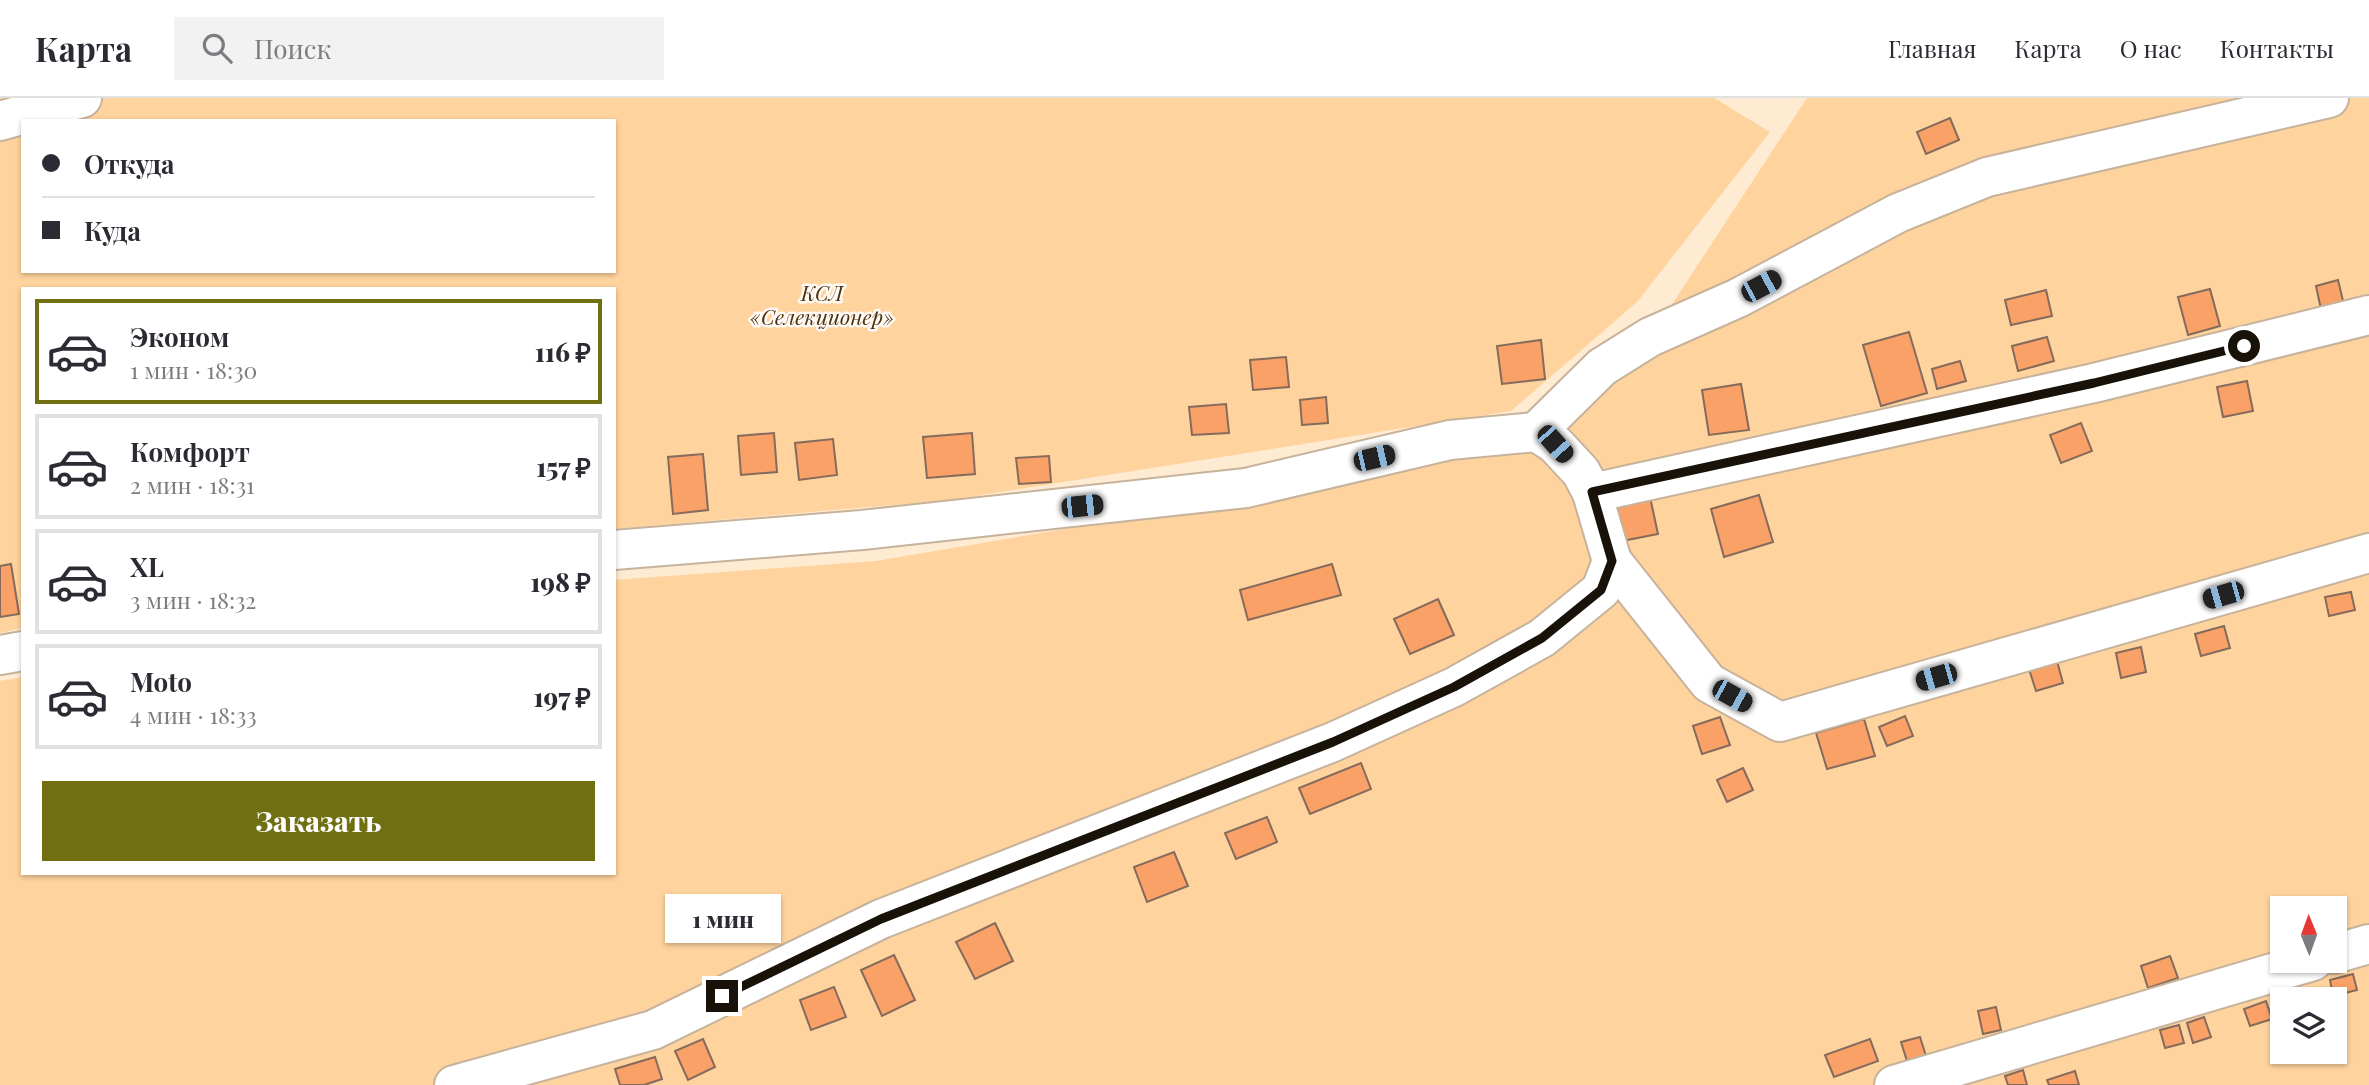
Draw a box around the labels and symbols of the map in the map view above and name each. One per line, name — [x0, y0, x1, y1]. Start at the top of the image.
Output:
car — [1738, 267, 1785, 305]
park label: КСЛ «Селекционер» — [750, 278, 894, 330]
route start — [2228, 330, 2260, 362]
car — [1534, 421, 1577, 467]
car — [1352, 443, 1397, 473]
car — [1061, 493, 1104, 519]
car — [2200, 579, 2247, 611]
car — [1913, 661, 1960, 693]
car — [1709, 677, 1756, 715]
callout: 1 мин — [664, 894, 780, 944]
north arrow — [2270, 896, 2347, 973]
route end — [706, 980, 738, 1012]

